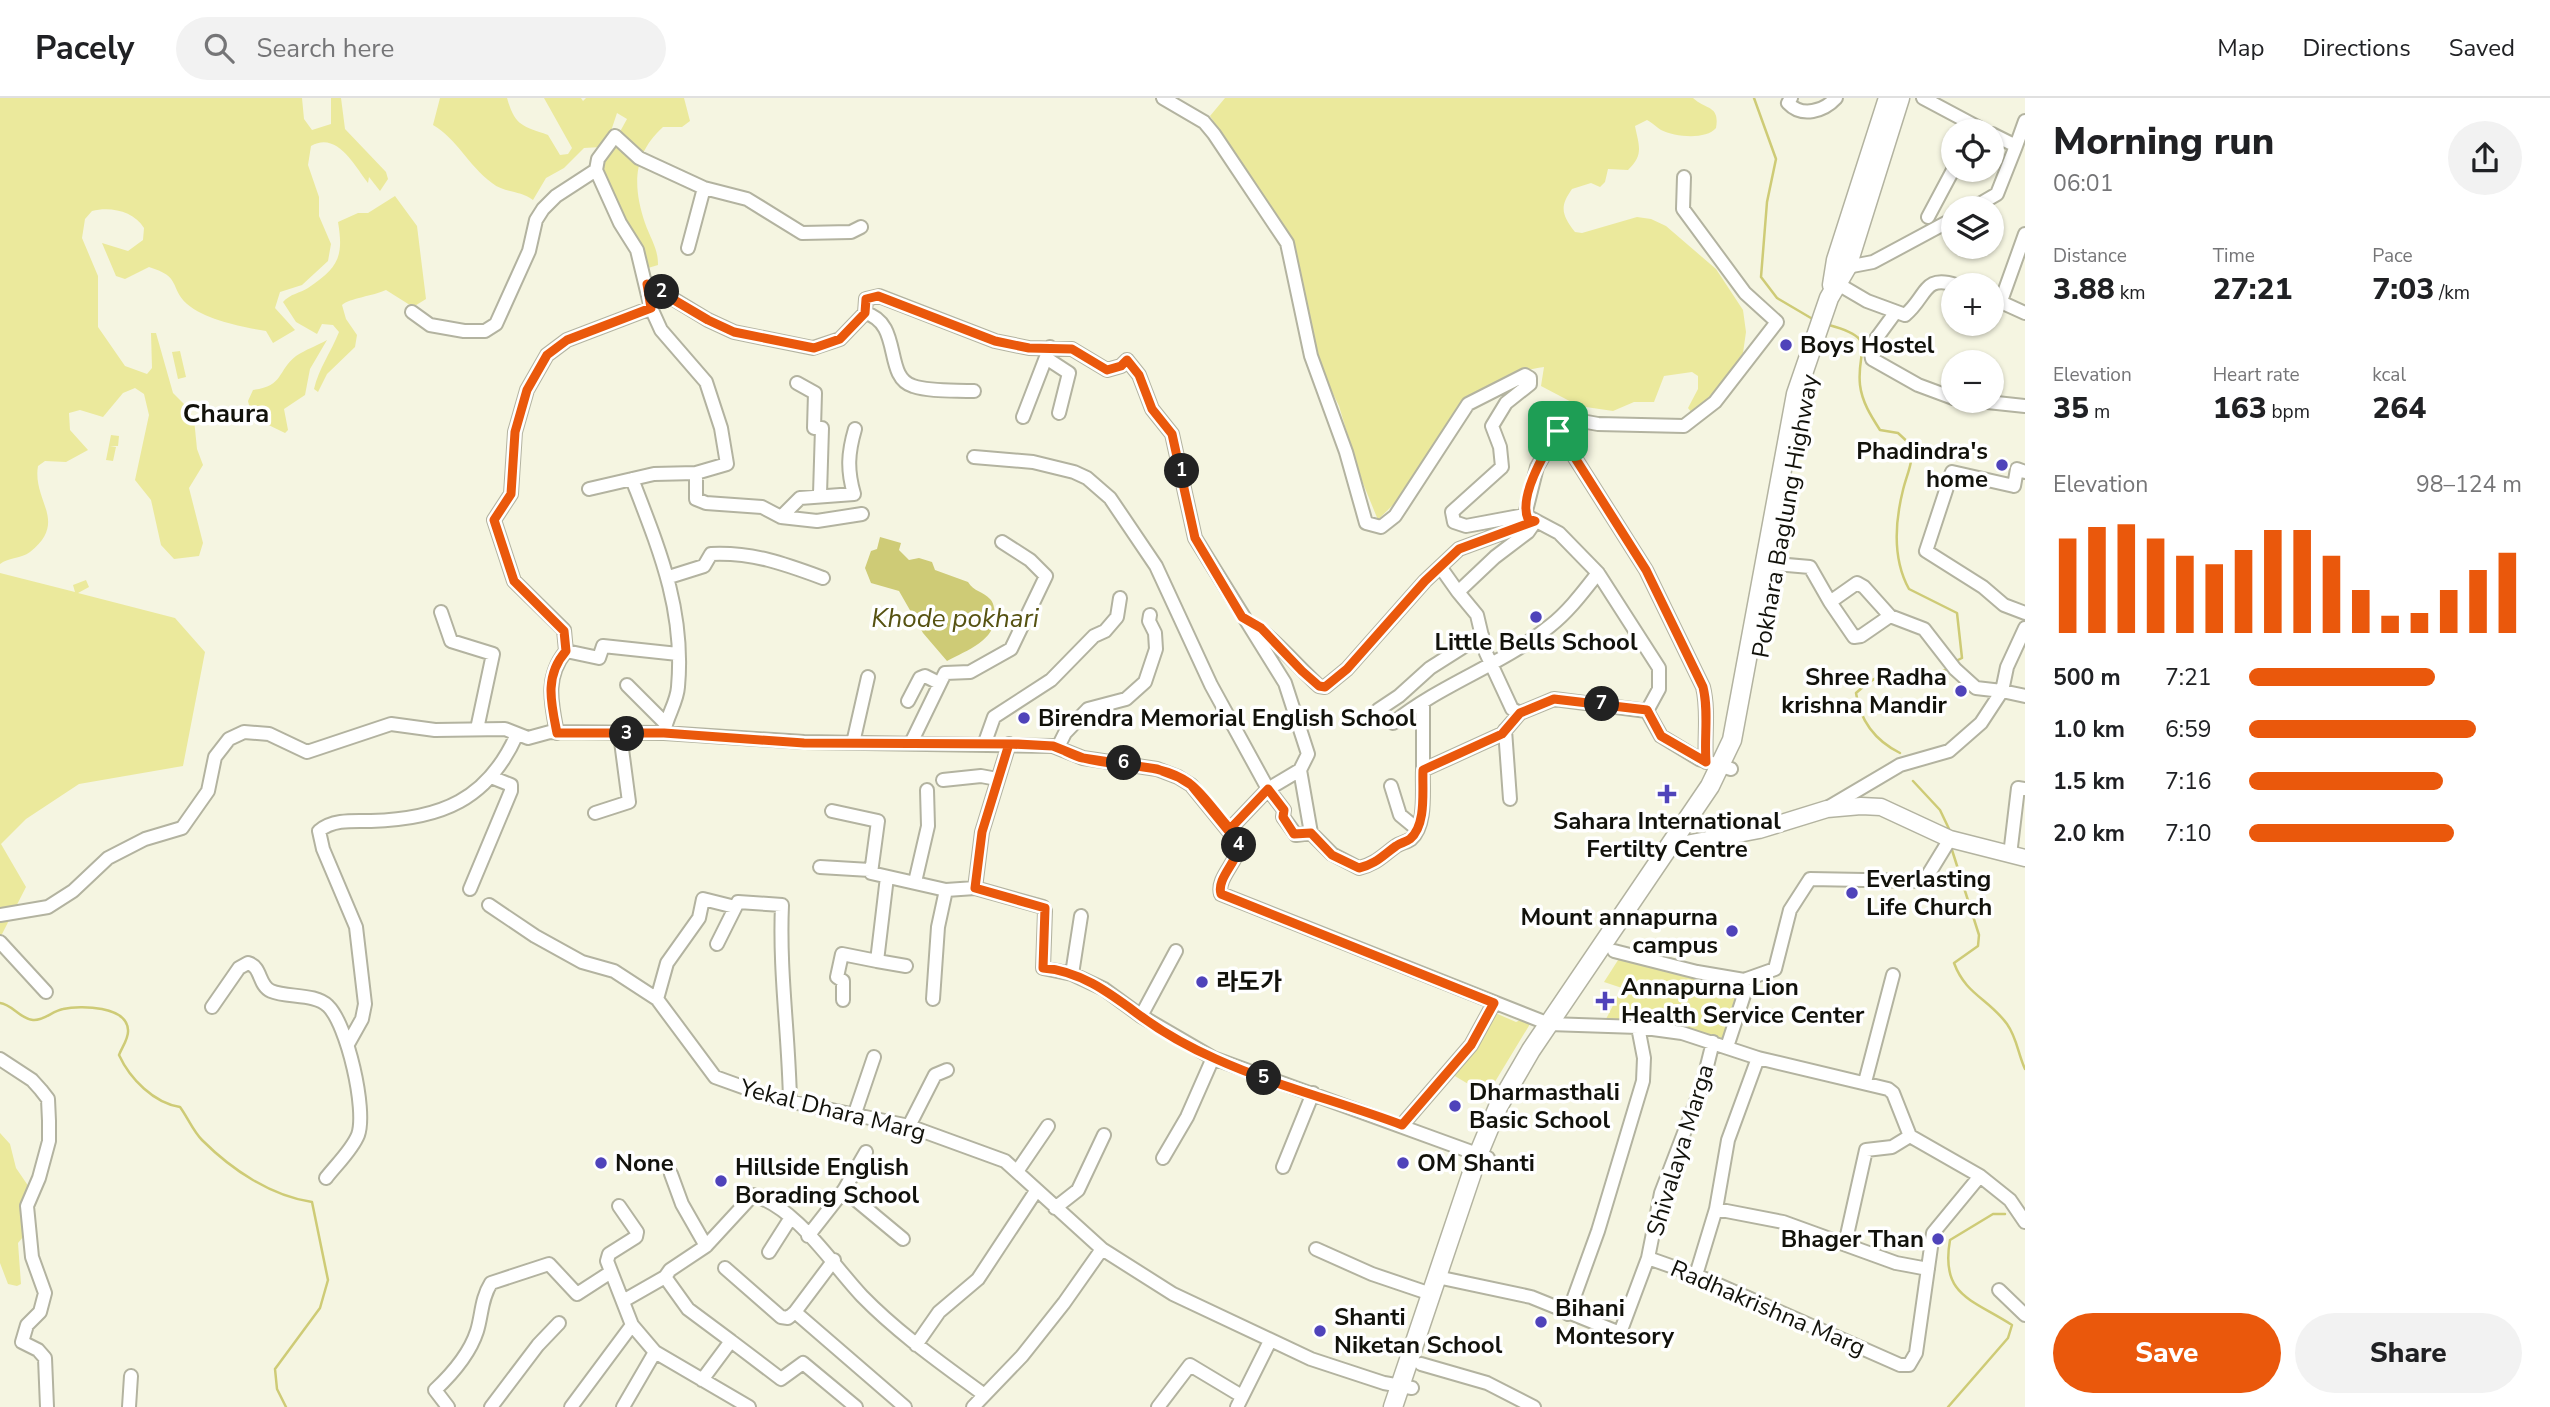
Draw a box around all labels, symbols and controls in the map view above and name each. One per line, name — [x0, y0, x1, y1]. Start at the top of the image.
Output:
search box — [176, 17, 666, 80]
text: Pacely — [35, 26, 134, 71]
icon: search — [200, 29, 238, 67]
text: Search here — [256, 31, 394, 66]
text: Map — [2217, 32, 2264, 64]
text: Directions — [2302, 32, 2411, 64]
text: Saved — [2449, 32, 2515, 64]
text: Morning run — [2053, 116, 2274, 167]
map controls — [1941, 119, 2004, 413]
button: locate — [1941, 119, 2004, 182]
button: share — [2448, 121, 2522, 195]
text: 06:01 — [2053, 168, 2113, 199]
button: layers — [1941, 196, 2004, 259]
text: Distance — [2053, 243, 2127, 269]
text: Time — [2213, 243, 2255, 269]
text: Pace — [2372, 243, 2413, 269]
text: 3.88 — [2053, 269, 2115, 310]
text: 27:21 — [2213, 269, 2292, 310]
text: 7:03 — [2372, 269, 2434, 310]
button: + — [1941, 273, 2004, 336]
pin: 2 — [644, 274, 680, 310]
text: 2 — [656, 278, 667, 304]
text: km — [2115, 280, 2145, 306]
text: /km — [2434, 280, 2470, 306]
place label: Boys Hostel — [1800, 329, 1935, 361]
marker: Boys Hostel — [1778, 337, 1794, 353]
button: − — [1941, 350, 2004, 413]
text: Elevation — [2053, 362, 2132, 388]
text: Heart rate — [2213, 362, 2300, 388]
text: kcal — [2372, 362, 2406, 388]
street label: Pokhara Baglung Highway — [1744, 371, 1826, 660]
text: 35 — [2053, 388, 2089, 429]
text: 163 — [2213, 388, 2267, 429]
text: 264 — [2372, 388, 2426, 429]
district label: Chaura — [183, 396, 269, 431]
text: m — [2089, 399, 2110, 425]
text: bpm — [2267, 399, 2310, 425]
pin — [1528, 401, 1588, 461]
icon: arrive — [1539, 412, 1577, 450]
place label: Phadindra's home — [1856, 435, 1988, 495]
pin: 1 — [1164, 454, 1200, 488]
text: 1 — [1176, 457, 1187, 483]
marker: Phadindra's home — [1994, 457, 2010, 473]
text: Elevation — [2053, 469, 2148, 500]
text: 98–124 m — [2416, 469, 2522, 500]
water label: Khode pokhari — [871, 601, 1040, 636]
marker: Little Bells School — [1528, 609, 1544, 625]
place label: Little Bells School — [1434, 626, 1638, 658]
place label: Shree Radha krishna Mandir — [1781, 661, 1948, 721]
text: 500 m — [2053, 662, 2121, 693]
text: 7:21 — [2165, 662, 2212, 693]
marker: Shree Radha krishna Mandir — [1953, 683, 1969, 699]
pin: 7 — [1584, 686, 1620, 722]
text: 7 — [1596, 690, 1607, 716]
place label: Birendra Memorial English School — [1038, 702, 1417, 734]
marker: Birendra Memorial English School — [1016, 710, 1032, 726]
text: 1.0 km — [2053, 714, 2125, 745]
text: 6:59 — [2165, 714, 2212, 745]
pin: 3 — [610, 716, 644, 752]
text: 3 — [621, 720, 632, 746]
pin: 6 — [1106, 746, 1142, 780]
text: 6 — [1118, 749, 1129, 775]
text: 1.5 km — [2053, 766, 2125, 797]
text: 7:16 — [2165, 766, 2212, 797]
marker: Sahara International Fertilty Centre — [1657, 784, 1677, 804]
place label: Sahara International Fertilty Centre — [1553, 805, 1781, 865]
text: 2.0 km — [2053, 818, 2125, 849]
text: 7:10 — [2165, 818, 2212, 849]
pin: 4 — [1222, 828, 1256, 862]
text: 4 — [1233, 831, 1244, 857]
place label: Everlasting Life Church — [1866, 863, 1992, 923]
marker: Everlasting Life Church — [1844, 885, 1860, 901]
place label: Mount annapurna campus — [1521, 901, 1718, 961]
marker: Mount annapurna campus — [1724, 923, 1740, 939]
place label: 라도가 — [1216, 966, 1282, 998]
place label: Annapurna Lion Health Service Center — [1621, 971, 1865, 1031]
marker: 라도가 — [1194, 974, 1210, 990]
marker: Annapurna Lion Health Service Center — [1595, 991, 1615, 1011]
pin: 5 — [1246, 1060, 1282, 1096]
street label: Shivalaya Marga — [1639, 1060, 1721, 1240]
text: 5 — [1258, 1064, 1269, 1090]
street label: Yekal Dhara Marg — [736, 1071, 929, 1149]
place label: Dharmasthali Basic School — [1469, 1076, 1620, 1136]
marker: Dharmasthali Basic School — [1447, 1098, 1463, 1114]
place label: None — [615, 1147, 674, 1179]
place label: OM Shanti — [1417, 1147, 1535, 1179]
place label: Hillside English Borading School — [735, 1151, 919, 1211]
marker: None — [593, 1155, 609, 1171]
marker: OM Shanti — [1395, 1155, 1411, 1171]
marker: Hillside English Borading School — [713, 1173, 729, 1189]
place label: Bhager Than — [1781, 1223, 1924, 1255]
marker: Bhager Than — [1930, 1231, 1946, 1247]
street label: Radhakrishna Marg — [1666, 1253, 1870, 1363]
place label: Bihani Montesory — [1555, 1292, 1674, 1352]
place label: Shanti Niketan School — [1334, 1301, 1503, 1361]
button: Save — [2053, 1313, 2281, 1393]
button: Share — [2295, 1313, 2522, 1393]
marker: Bihani Montesory — [1533, 1314, 1549, 1330]
marker: Shanti Niketan School — [1312, 1323, 1328, 1339]

